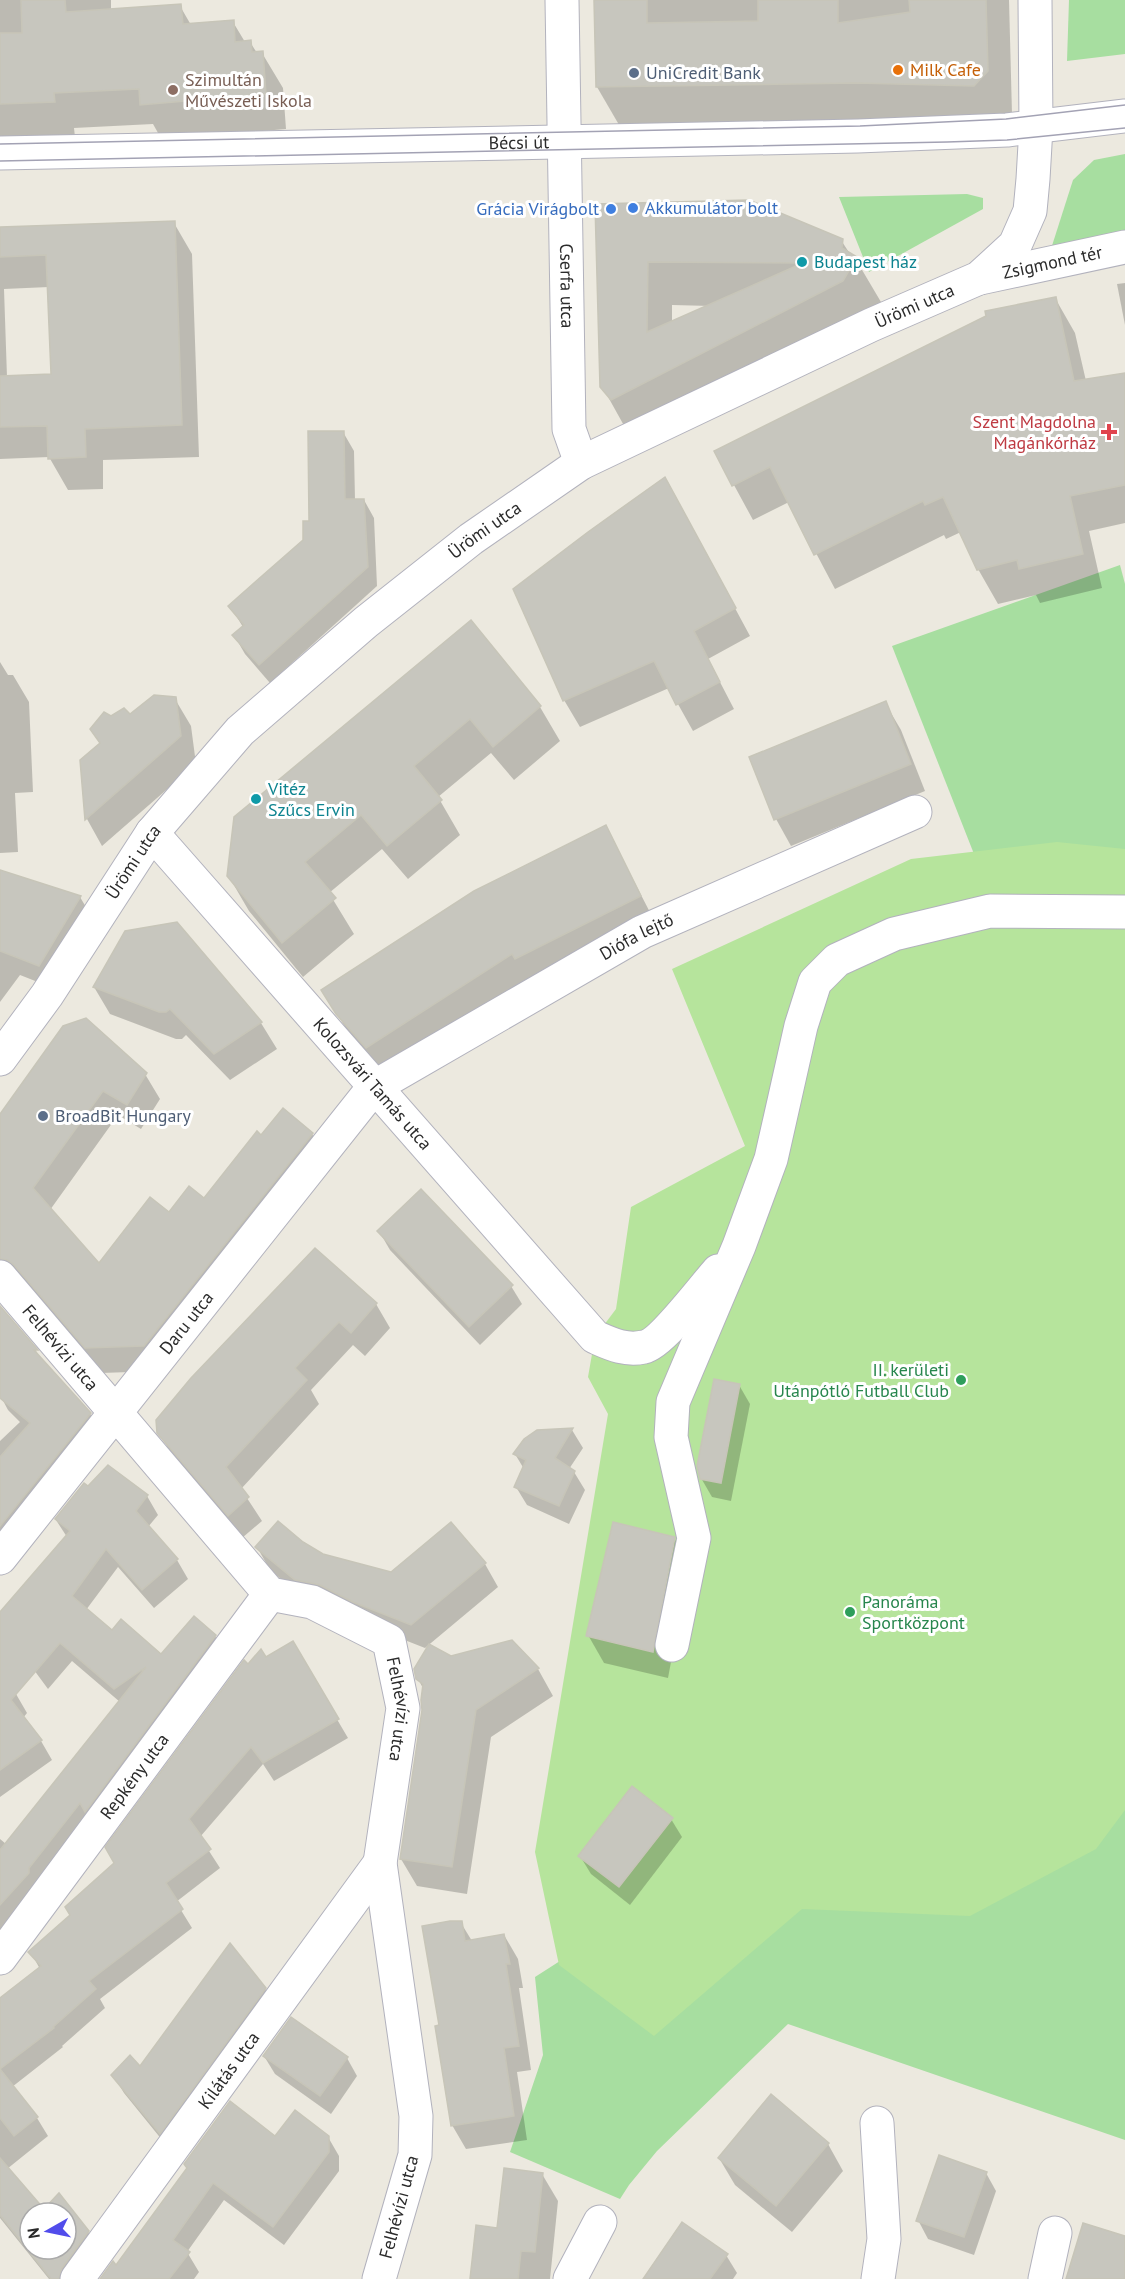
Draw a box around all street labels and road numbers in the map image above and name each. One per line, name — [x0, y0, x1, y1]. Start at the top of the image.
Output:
street label: Bécsi út — [488, 130, 549, 154]
street label: Zsigmond tér — [1000, 240, 1104, 284]
street label: Cserfa utca — [555, 243, 579, 329]
street label: Ürömi utca — [871, 278, 958, 333]
street label: Ürömi utca — [443, 496, 525, 564]
street label: Ürömi utca — [100, 819, 165, 903]
street label: Diófa lejtő — [595, 908, 677, 965]
street label: Kolozsvári Tamás utca — [309, 1013, 437, 1154]
street label: Daru utca — [154, 1287, 218, 1359]
street label: Felhévízi utca — [17, 1300, 104, 1395]
street label: Felhévízi utca — [382, 1655, 415, 1763]
street label: Repkény utca — [95, 1729, 174, 1824]
street label: Kilátás utca — [193, 2027, 264, 2113]
street label: Felhévízi utca — [374, 2153, 423, 2261]

